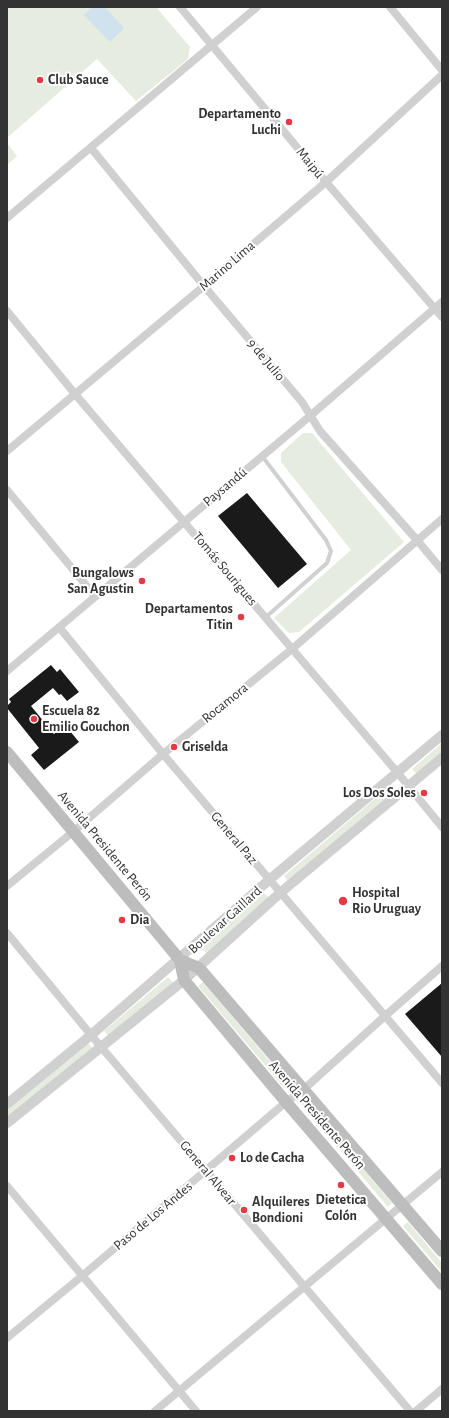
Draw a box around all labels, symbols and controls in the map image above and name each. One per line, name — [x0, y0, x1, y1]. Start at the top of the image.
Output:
place label: Club Sauce — [48, 72, 109, 88]
marker: Club Sauce — [35, 75, 45, 85]
place label: Departamento Luchi — [198, 106, 281, 138]
marker: Departamento Luchi — [284, 117, 294, 127]
street label: Maipú — [292, 144, 328, 182]
street label: Marino Lima — [196, 237, 258, 295]
street label: 9 de Julio — [244, 335, 288, 385]
street label: Paysandú — [200, 464, 250, 510]
street label: Tomás Sourigues — [189, 529, 261, 609]
place label: Bungalows San Agustin — [67, 565, 134, 598]
marker: Bungalows San Agustin — [137, 576, 147, 586]
place label: Departamentos Titin — [145, 601, 233, 634]
marker: Departamentos Titin — [236, 612, 246, 622]
street label: Rocamora — [199, 679, 251, 727]
place label: Escuela 82 Emilio Gouchon — [42, 703, 130, 736]
marker: Escuela 82 Emilio Gouchon — [29, 714, 39, 724]
place label: Griselda — [182, 739, 228, 755]
marker: Griselda — [169, 742, 179, 752]
place label: Los Dos Soles — [343, 785, 416, 801]
street label: Avenida Presidente Perón — [54, 787, 156, 905]
marker: Los Dos Soles — [419, 788, 429, 798]
street label: General Paz — [207, 808, 261, 868]
street label: Boulevar Gaillard — [185, 883, 265, 957]
place label: Hospital Rio Uruguay — [352, 885, 421, 918]
marker: Hospital Rio Uruguay — [337, 895, 349, 907]
place label: Dia — [130, 912, 150, 928]
marker: Dia — [117, 915, 127, 925]
street label: Avenida Presidente Perón — [265, 1057, 369, 1173]
street label: General Alvear — [176, 1137, 240, 1209]
place label: Lo de Cacha — [240, 1150, 305, 1166]
marker: Lo de Cacha — [227, 1153, 237, 1163]
street label: Paso de Los Andes — [110, 1178, 196, 1254]
marker: Dietetica Colón — [336, 1180, 346, 1190]
place label: Dietetica Colón — [315, 1192, 367, 1224]
place label: Alquileres Bondioni — [252, 1194, 310, 1226]
marker: Alquileres Bondioni — [239, 1205, 249, 1215]

